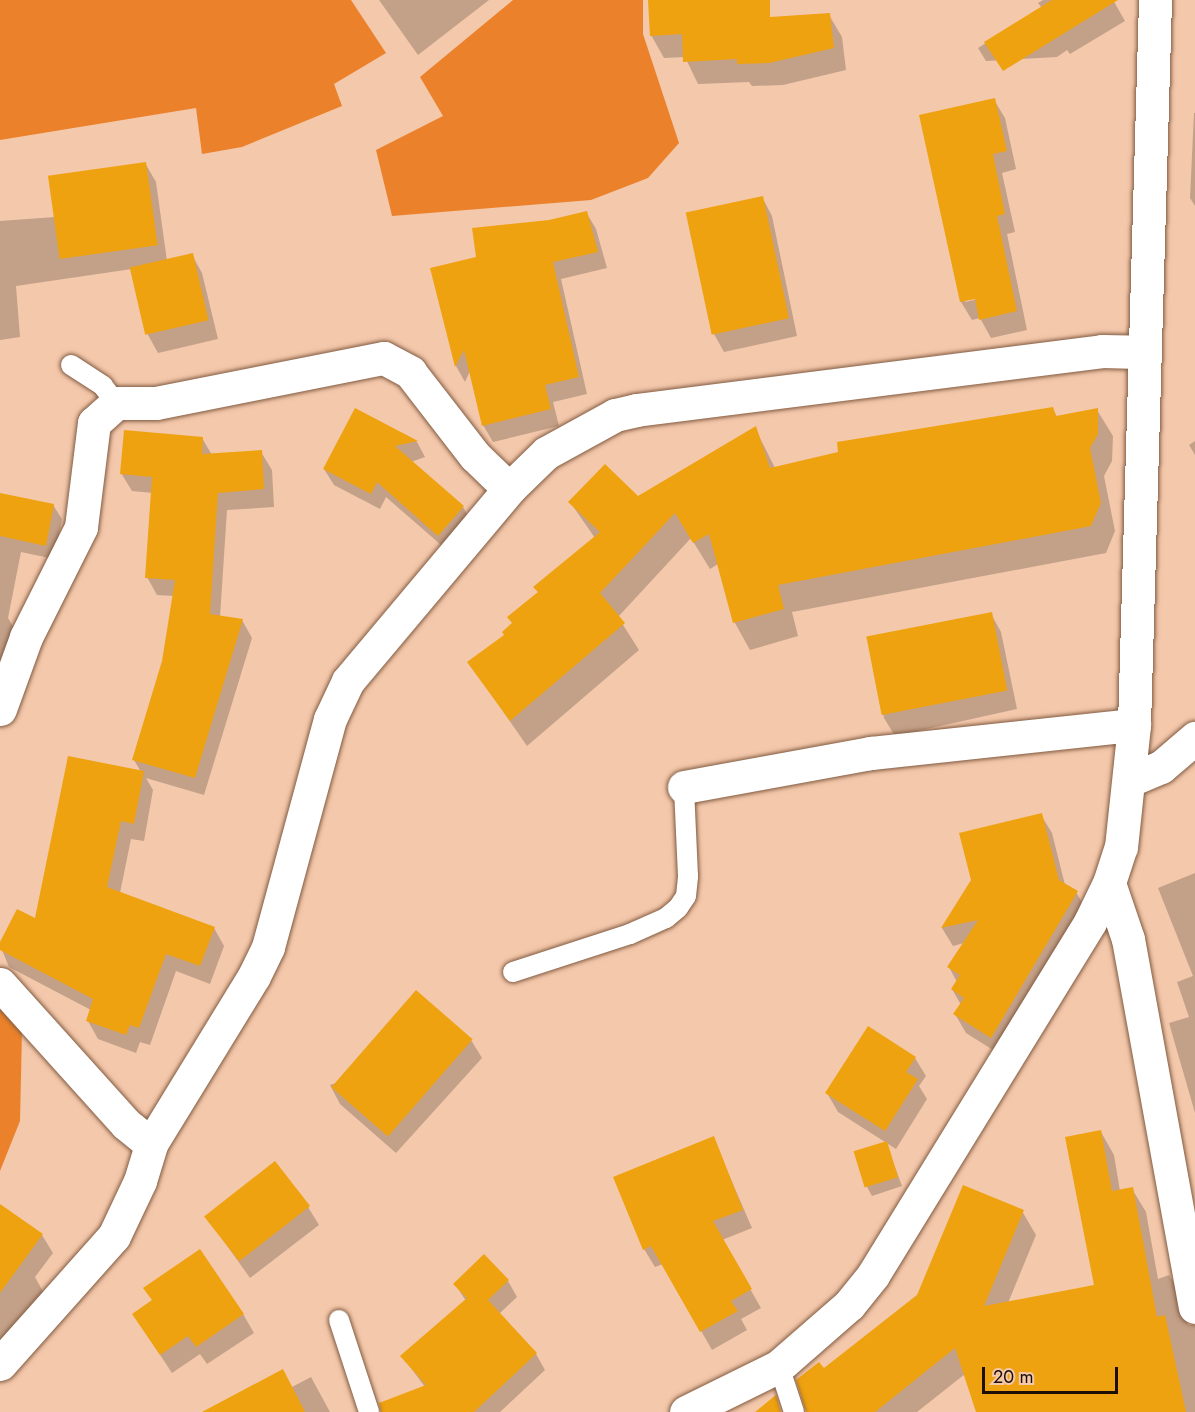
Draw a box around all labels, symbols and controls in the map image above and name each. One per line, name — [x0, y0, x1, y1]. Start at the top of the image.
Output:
scale bar — [985, 1355, 1122, 1393]
text: 20 m — [993, 1364, 1033, 1390]

